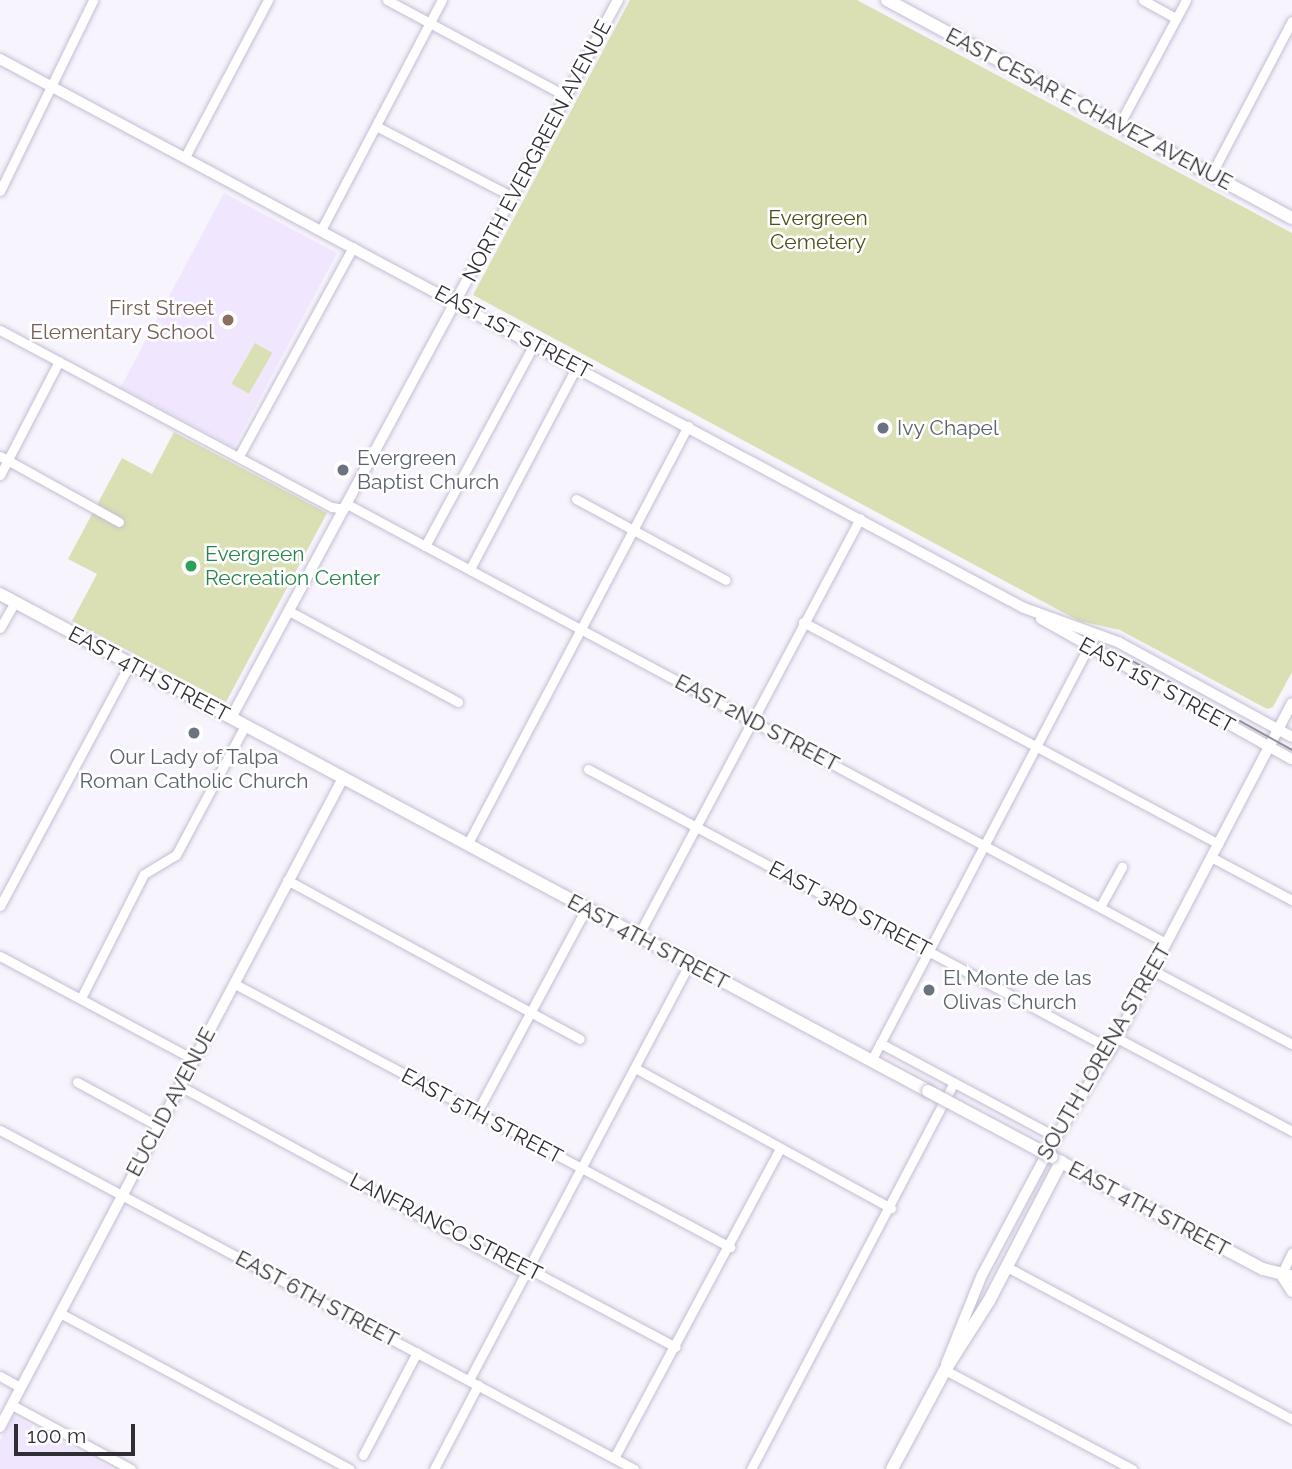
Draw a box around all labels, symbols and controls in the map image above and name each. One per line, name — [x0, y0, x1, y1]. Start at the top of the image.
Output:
street label: NORTH EVERGREEN AVENUE — [457, 16, 617, 286]
street label: EAST CESAR E CHAVEZ AVENUE — [941, 22, 1237, 196]
park label: Evergreen Cemetery — [768, 205, 868, 255]
street label: EAST 1ST STREET — [430, 280, 596, 384]
place label: First Street Elementary School — [30, 295, 214, 345]
marker: First Street Elementary School — [220, 312, 236, 328]
place label: Ivy Chapel — [897, 415, 999, 441]
marker: Ivy Chapel — [875, 420, 891, 436]
place label: Evergreen Baptist Church — [357, 445, 499, 495]
marker: Evergreen Baptist Church — [335, 462, 351, 478]
place label: Evergreen Recreation Center — [205, 541, 380, 591]
marker: Evergreen Recreation Center — [183, 558, 199, 574]
street label: EAST 4TH STREET — [64, 621, 234, 727]
street label: EAST 1ST STREET — [1074, 632, 1240, 738]
street label: EAST 2ND STREET — [670, 669, 844, 777]
marker: Our Lady of Talpa Roman Catholic Church — [186, 725, 202, 741]
place label: Our Lady of Talpa Roman Catholic Church — [80, 744, 308, 794]
street label: EAST 3RD STREET — [764, 855, 936, 963]
street label: EAST 4TH STREET — [563, 889, 733, 995]
street label: SOUTH LORENA STREET — [1032, 939, 1176, 1165]
place label: El Monte de las Olivas Church — [943, 965, 1092, 1015]
marker: El Monte de las Olivas Church — [921, 982, 937, 998]
street label: EUCLID AVENUE — [121, 1023, 221, 1181]
street label: EAST 5TH STREET — [397, 1063, 567, 1169]
street label: EAST 4TH STREET — [1064, 1156, 1234, 1262]
street label: LANFRANCO STREET — [346, 1168, 546, 1286]
street label: EAST 6TH STREET — [231, 1245, 403, 1353]
scale bar — [18, 1410, 138, 1454]
text: 100 m — [27, 1423, 86, 1448]

